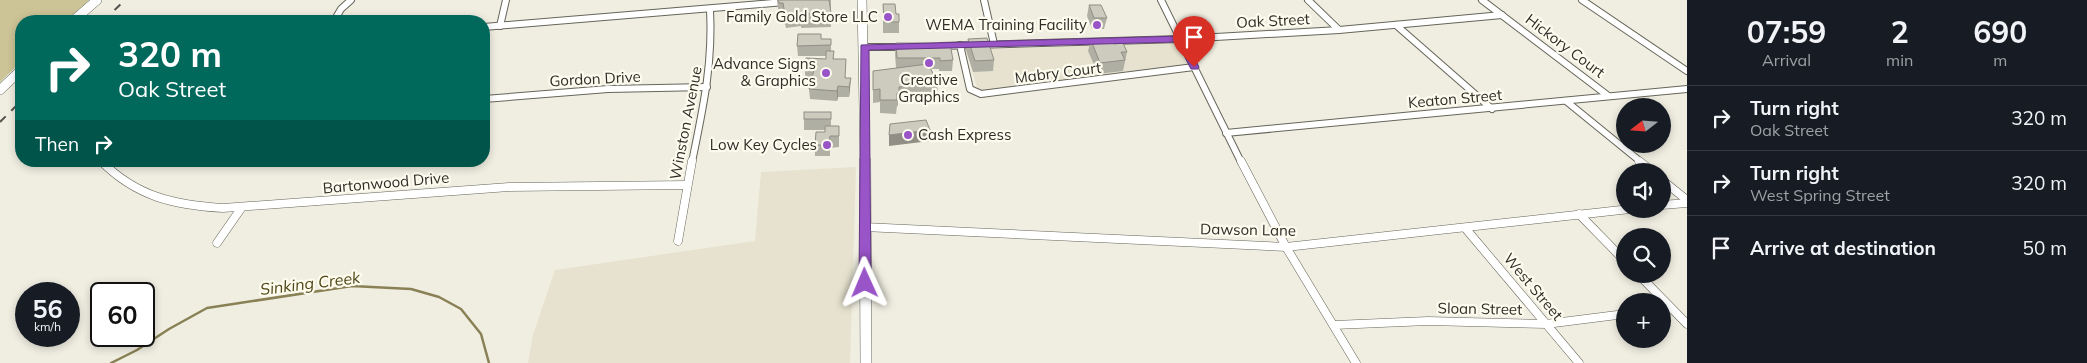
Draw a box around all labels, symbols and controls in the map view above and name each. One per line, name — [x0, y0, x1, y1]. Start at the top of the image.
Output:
place label: Family Gold Store LLC — [726, 7, 878, 26]
street label: Oak Street — [1236, 9, 1310, 32]
street label: Hickory Court — [1522, 10, 1609, 82]
marker: Family Gold Store LLC — [882, 11, 894, 23]
text: 07:59 — [1747, 13, 1826, 51]
text: 2 — [1891, 13, 1909, 51]
text: 690 — [1973, 13, 2027, 51]
place label: WEMA Training Facility — [925, 15, 1087, 34]
pin — [1173, 16, 1215, 67]
marker: WEMA Training Facility — [1091, 19, 1103, 31]
icon: arrive — [1180, 23, 1208, 51]
text: 320 m — [118, 32, 222, 76]
icon: right — [35, 35, 100, 100]
text: Arrival — [1762, 50, 1811, 70]
text: min — [1886, 50, 1913, 70]
text: m — [1993, 50, 2007, 70]
place label: Advance Signs & Graphics — [713, 54, 816, 90]
marker: Creative Graphics — [923, 57, 935, 69]
street label: Mabry Court — [1014, 58, 1102, 87]
street label: Winston Avenue — [665, 65, 706, 181]
street label: Gordon Drive — [549, 67, 641, 90]
marker: Advance Signs & Graphics — [820, 67, 832, 79]
place label: Creative Graphics — [898, 70, 960, 106]
text: Oak Street — [118, 75, 226, 103]
street label: Keaton Street — [1407, 85, 1503, 112]
text: Turn right — [1750, 96, 1839, 120]
north arrow — [1616, 98, 1671, 152]
map controls — [1616, 98, 1671, 348]
icon: right — [1707, 104, 1735, 132]
text: 320 m — [2011, 106, 2067, 130]
text: Oak Street — [1750, 120, 1829, 140]
place label: Cash Express — [918, 125, 1011, 144]
marker: Cash Express — [902, 129, 914, 141]
icon: right — [89, 130, 117, 158]
text: Then — [35, 132, 79, 156]
place label: Low Key Cycles — [710, 135, 817, 154]
marker: Low Key Cycles — [821, 139, 833, 151]
text: Turn right — [1750, 161, 1839, 185]
button: sound — [1616, 163, 1671, 218]
street label: Bartonwood Drive — [322, 168, 450, 197]
icon: right — [1707, 169, 1735, 197]
text: 320 m — [2011, 171, 2067, 195]
text: West Spring Street — [1750, 185, 1890, 205]
street label: Dawson Lane — [1200, 219, 1296, 240]
button: search — [1616, 228, 1671, 283]
icon: arrive — [1707, 234, 1735, 262]
text: Arrive at destination — [1750, 236, 1936, 260]
text: 50 m — [2023, 236, 2067, 260]
street label: West Street — [1500, 249, 1567, 324]
position arrow — [838, 256, 890, 308]
water label: Sinking Creek — [259, 267, 362, 299]
speed limit sign: 60 — [90, 282, 155, 347]
text: 56 — [32, 293, 63, 324]
button: + — [1616, 293, 1671, 348]
street label: Sloan Street — [1438, 298, 1523, 319]
text: km/h — [34, 319, 61, 334]

